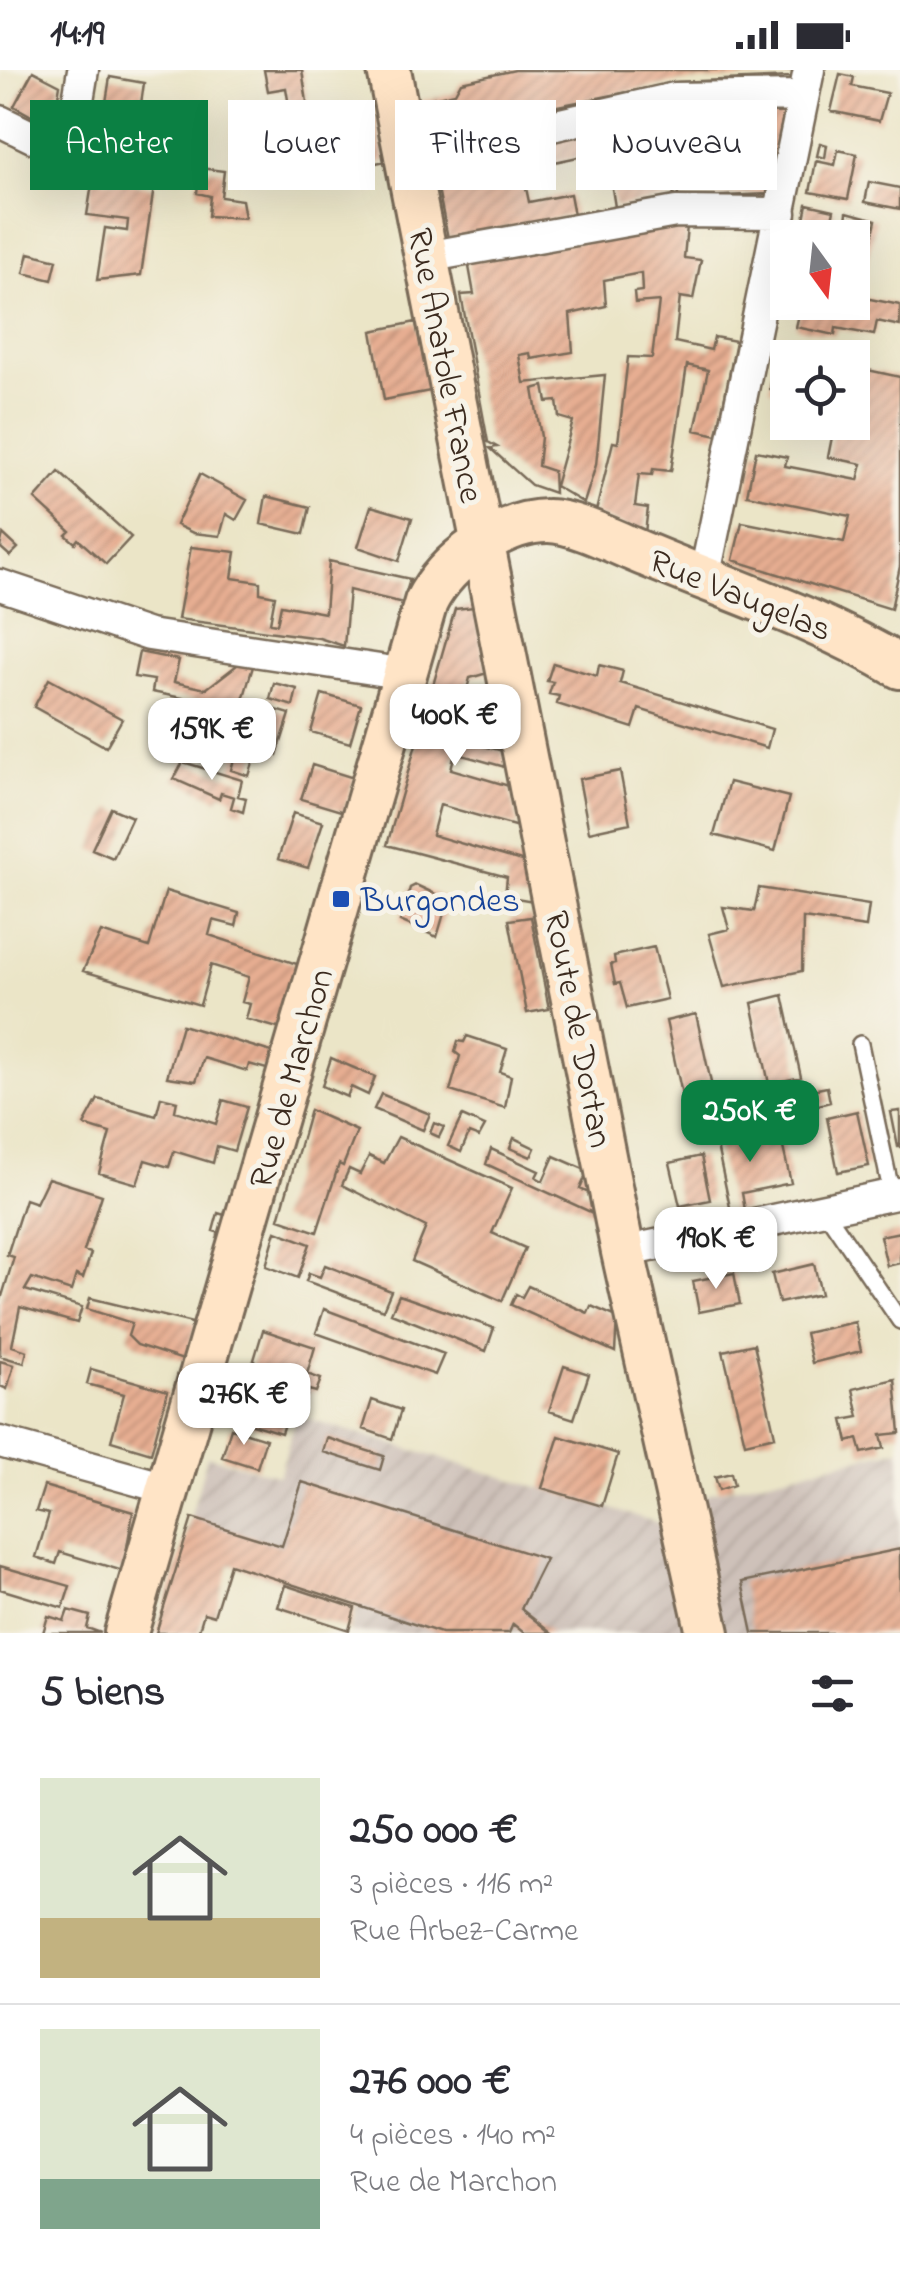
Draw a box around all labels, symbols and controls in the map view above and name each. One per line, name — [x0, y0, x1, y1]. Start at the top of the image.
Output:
text: 14:19 — [50, 7, 105, 63]
chip: Acheter — [30, 100, 208, 190]
chip: Louer — [228, 100, 375, 190]
chip: Filtres — [395, 100, 556, 190]
chip: Nouveau — [576, 100, 777, 190]
north arrow — [770, 220, 870, 320]
map controls — [770, 220, 870, 440]
street label: Rue Anatole France — [392, 224, 495, 508]
button: locate — [770, 340, 870, 440]
street label: Rue Vaugelas — [641, 537, 839, 657]
pin: 400K € — [374, 684, 536, 769]
text: 400K € — [412, 693, 498, 740]
pin: 159K € — [131, 698, 293, 783]
text: 159K € — [170, 707, 254, 754]
place label: Burgondes — [360, 877, 520, 928]
marker: Burgondes — [330, 888, 352, 910]
street label: Route de Dortan — [529, 907, 625, 1153]
street label: Rue de Marchon — [238, 963, 349, 1195]
pin: 250K € — [669, 1080, 831, 1165]
text: 250K € — [703, 1089, 797, 1136]
pin: 190K € — [635, 1207, 797, 1292]
text: 190K € — [676, 1216, 756, 1263]
pin: 276K € — [163, 1363, 325, 1448]
text: 276K € — [200, 1372, 289, 1419]
text: 5 biens — [40, 1663, 165, 1724]
icon: filters — [805, 1666, 860, 1721]
text: 250 000 € — [350, 1801, 518, 1862]
icon: home — [120, 1818, 240, 1938]
text: 3 pièces · 116 m² — [350, 1862, 553, 1909]
text: Rue Arbez-Carme — [350, 1909, 578, 1956]
text: 276 000 € — [350, 2052, 511, 2113]
icon: home — [120, 2069, 240, 2189]
text: 4 pièces · 140 m² — [350, 2113, 556, 2160]
text: Rue de Marchon — [350, 2160, 557, 2207]

